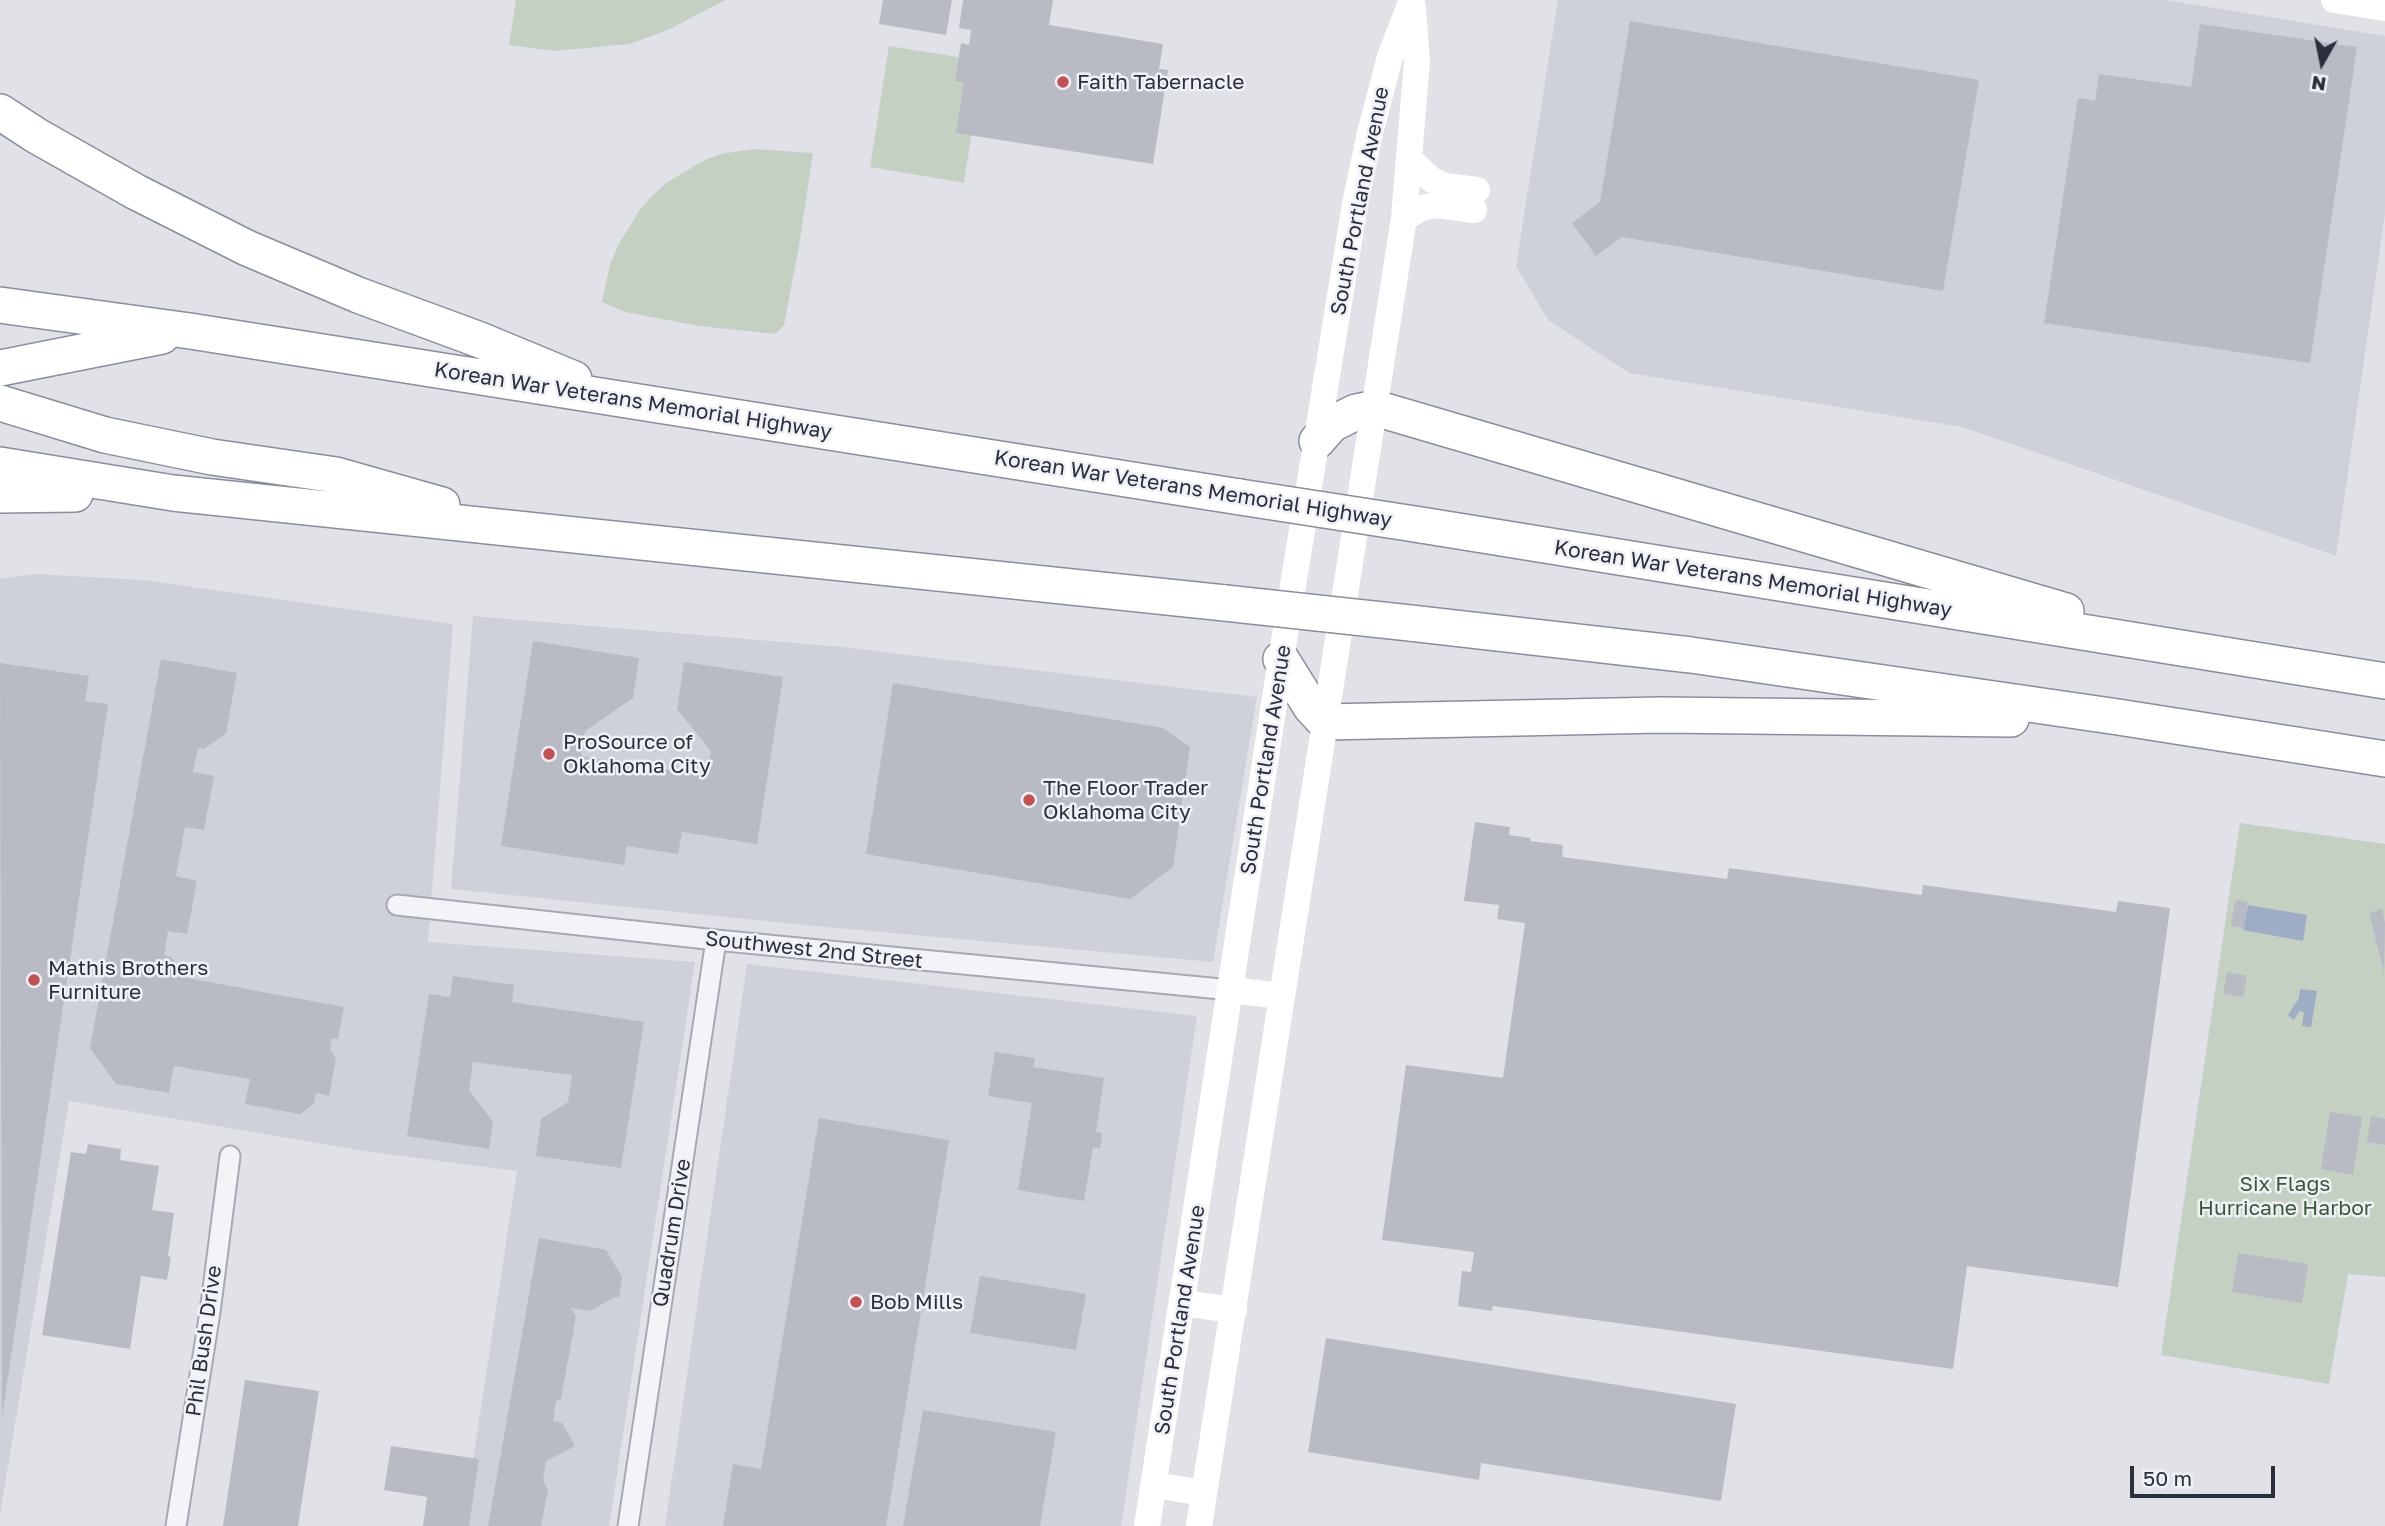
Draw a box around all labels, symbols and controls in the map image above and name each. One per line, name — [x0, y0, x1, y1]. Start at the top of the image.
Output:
north arrow — [2287, 28, 2357, 98]
place label: Faith Tabernacle — [1077, 69, 1244, 95]
text: N — [2310, 72, 2328, 97]
marker: Faith Tabernacle — [1055, 74, 1071, 90]
street label: South Portland Avenue — [1325, 85, 1395, 317]
street label: Korean War Veterans Memorial Highway — [432, 357, 834, 445]
street label: Korean War Veterans Memorial Highway — [992, 445, 1394, 533]
street label: Korean War Veterans Memorial Highway — [1552, 535, 1954, 623]
street label: South Portland Avenue — [1235, 643, 1297, 877]
place label: ProSource of Oklahoma City — [563, 729, 711, 779]
marker: ProSource of Oklahoma City — [541, 746, 557, 762]
place label: The Floor Trader Oklahoma City — [1043, 775, 1208, 825]
marker: The Floor Trader Oklahoma City — [1021, 792, 1037, 808]
street label: Southwest 2nd Street — [704, 926, 924, 974]
place label: Mathis Brothers Furniture — [48, 955, 209, 1005]
marker: Mathis Brothers Furniture — [26, 972, 42, 988]
street label: Quadrum Drive — [648, 1157, 696, 1309]
park label: Six Flags Hurricane Harbor — [2198, 1171, 2372, 1221]
street label: South Portland Avenue — [1149, 1203, 1211, 1437]
street label: Phil Bush Drive — [181, 1264, 227, 1418]
place label: Bob Mills — [870, 1289, 963, 1315]
marker: Bob Mills — [848, 1294, 864, 1310]
scale bar — [2133, 1452, 2278, 1496]
text: 50 m — [2143, 1465, 2192, 1491]

